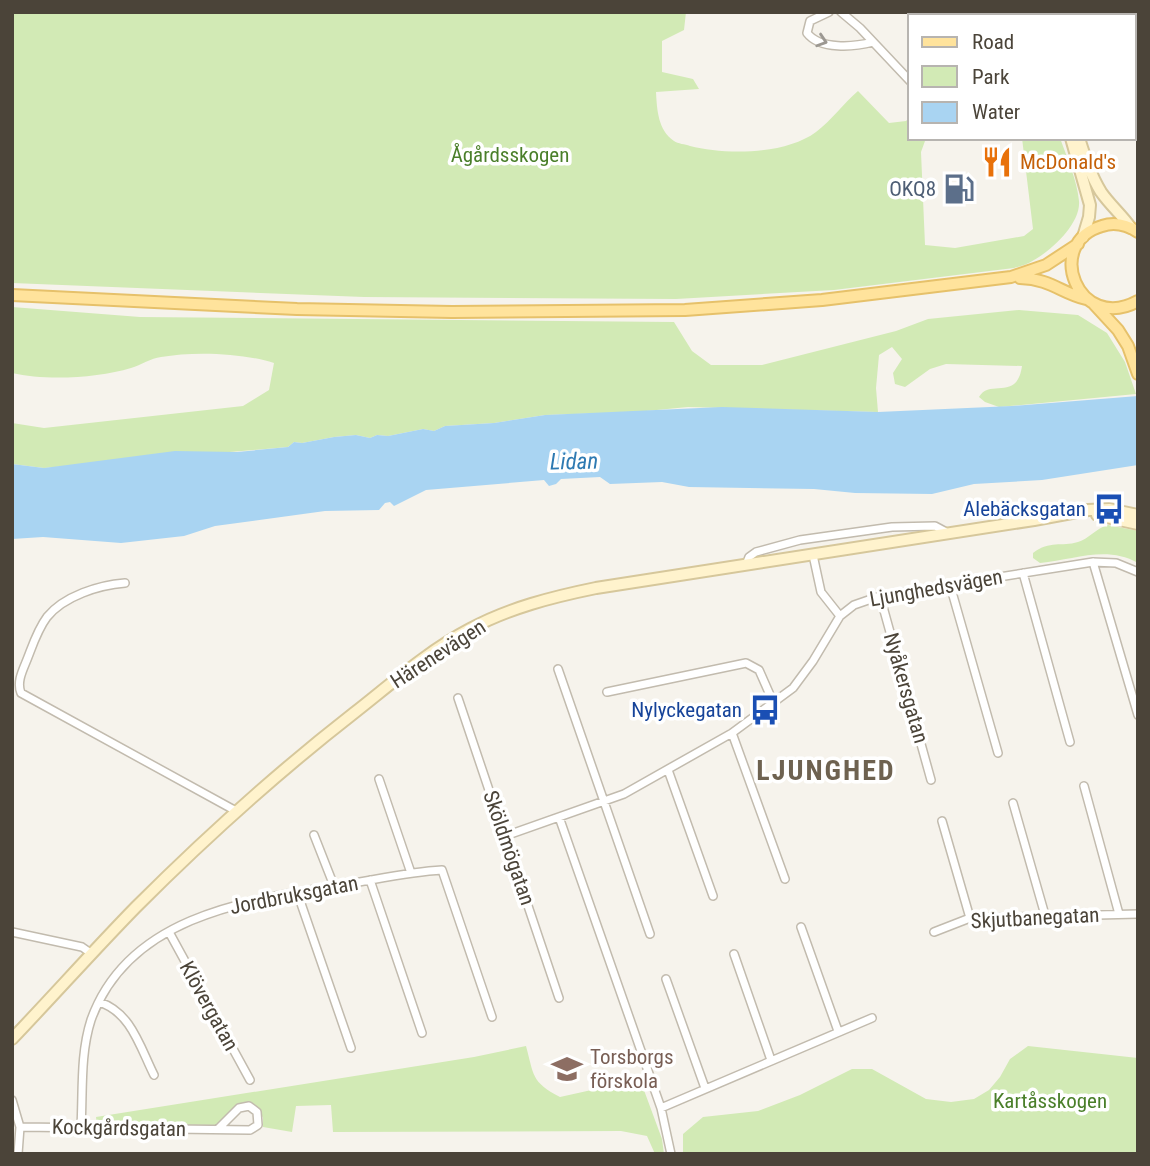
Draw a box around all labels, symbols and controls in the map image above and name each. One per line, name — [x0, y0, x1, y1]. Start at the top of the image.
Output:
legend — [908, 14, 1136, 140]
text: Road — [972, 30, 1014, 54]
one-way arrow — [815, 33, 827, 48]
text: Park — [972, 65, 1010, 89]
text: Water — [972, 100, 1020, 124]
park label: Ågårdsskogen — [451, 143, 569, 167]
restaurant icon: McDonald's — [980, 145, 1014, 179]
place label: McDonald's — [1020, 150, 1116, 174]
fuel station icon: OKQ8 — [942, 172, 976, 206]
place label: OKQ8 — [889, 177, 936, 201]
water label: Lidan — [550, 448, 598, 475]
bus stop icon: Alebäcksgatan — [1092, 492, 1126, 526]
place label: Alebäcksgatan — [963, 497, 1086, 521]
street label: Ljunghedsvägen — [868, 564, 1004, 612]
street label: Härenevägen — [386, 614, 490, 694]
street label: Nyåkersgatan — [879, 630, 933, 746]
bus stop icon: Nylyckegatan — [748, 693, 782, 727]
place label: Nylyckegatan — [631, 698, 742, 722]
district label: LJUNGHED — [756, 754, 896, 787]
street label: Sköldmögatan — [478, 788, 540, 908]
street label: Jordbruksgatan — [228, 871, 360, 919]
street label: Skjutbanegatan — [970, 903, 1100, 933]
street label: Klövergatan — [175, 957, 243, 1055]
place label: Torsborgs förskola — [590, 1045, 673, 1093]
school or university icon: Torsborgs förskola — [550, 1052, 584, 1086]
park label: Kartåsskogen — [993, 1089, 1107, 1113]
street label: Kockgårdsgatan — [52, 1115, 186, 1141]

